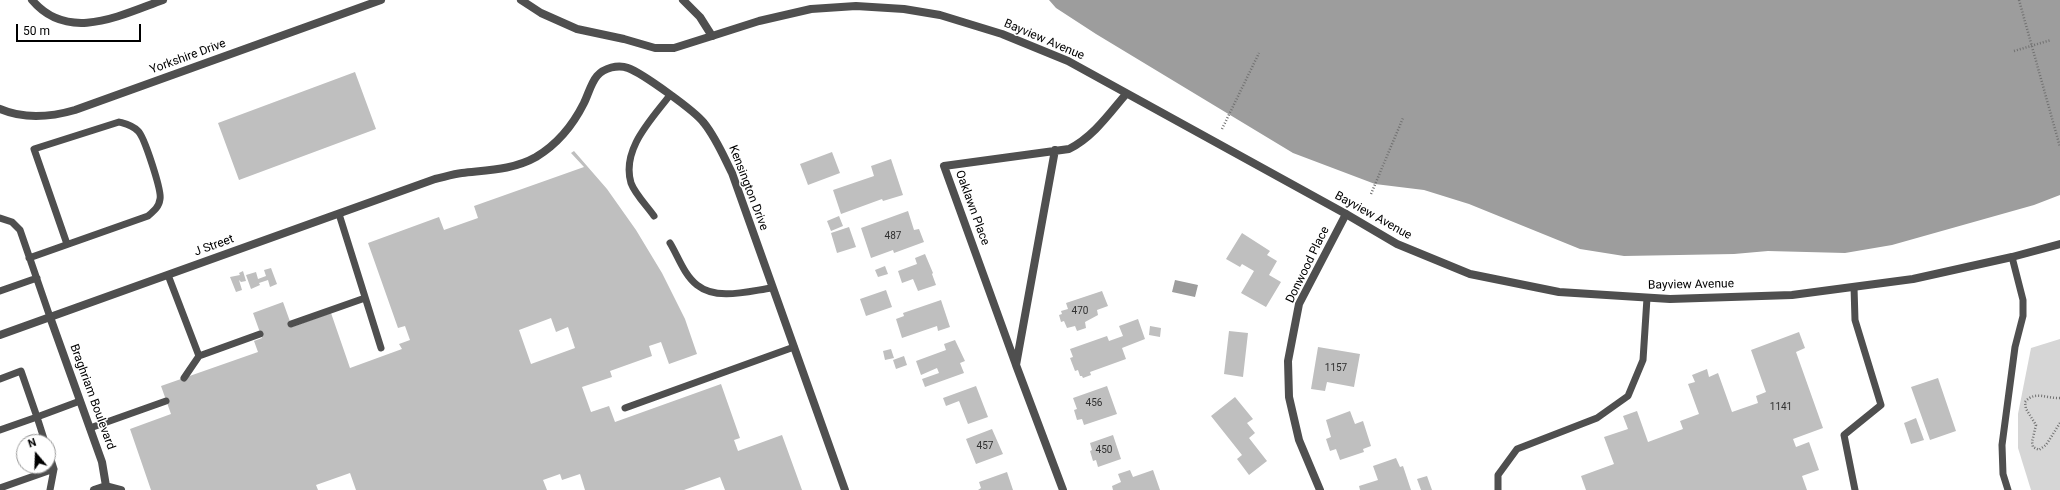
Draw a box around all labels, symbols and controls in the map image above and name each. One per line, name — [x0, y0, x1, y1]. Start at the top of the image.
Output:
scale bar — [18, 16, 143, 42]
street label: Bayview Avenue — [1002, 17, 1086, 63]
text: 50 m — [23, 24, 50, 38]
street label: Yorkshire Drive — [148, 37, 228, 77]
street label: Kensington Drive — [725, 143, 771, 233]
street label: Oaklawn Place — [952, 169, 992, 247]
street label: Bayview Avenue — [1332, 189, 1414, 243]
street label: Donwood Place — [1283, 224, 1333, 306]
house number: 487 — [885, 230, 901, 242]
street label: J Street — [192, 232, 236, 260]
street label: Bayview Avenue — [1648, 277, 1734, 293]
house number: 470 — [1072, 305, 1088, 317]
street label: Braghriam Boulevard — [66, 342, 118, 452]
house number: 1157 — [1325, 362, 1347, 374]
house number: 456 — [1086, 397, 1102, 409]
house number: 1141 — [1770, 401, 1792, 413]
north arrow — [16, 434, 56, 474]
text: N — [26, 436, 38, 451]
house number: 457 — [977, 440, 993, 452]
house number: 450 — [1096, 444, 1112, 456]

